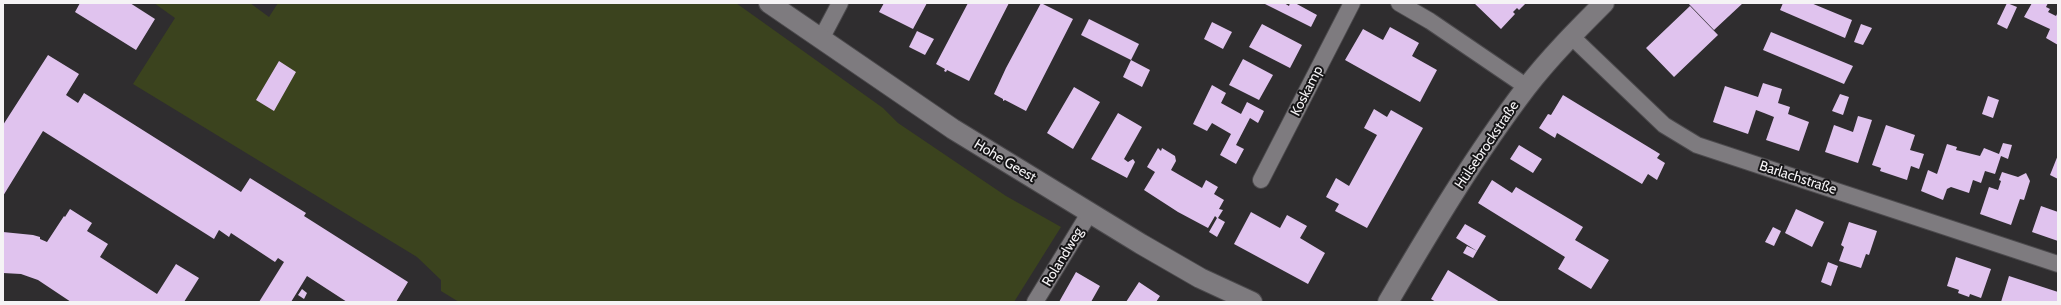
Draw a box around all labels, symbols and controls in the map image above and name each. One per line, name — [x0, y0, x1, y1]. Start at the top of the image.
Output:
street label: Koskamp — [1287, 63, 1327, 119]
street label: Hülsebrockstraße — [1451, 98, 1523, 192]
street label: Hohe Geest — [971, 136, 1039, 186]
street label: Barlachstraße — [1757, 158, 1839, 198]
street label: Rolandweg — [1039, 225, 1087, 289]

